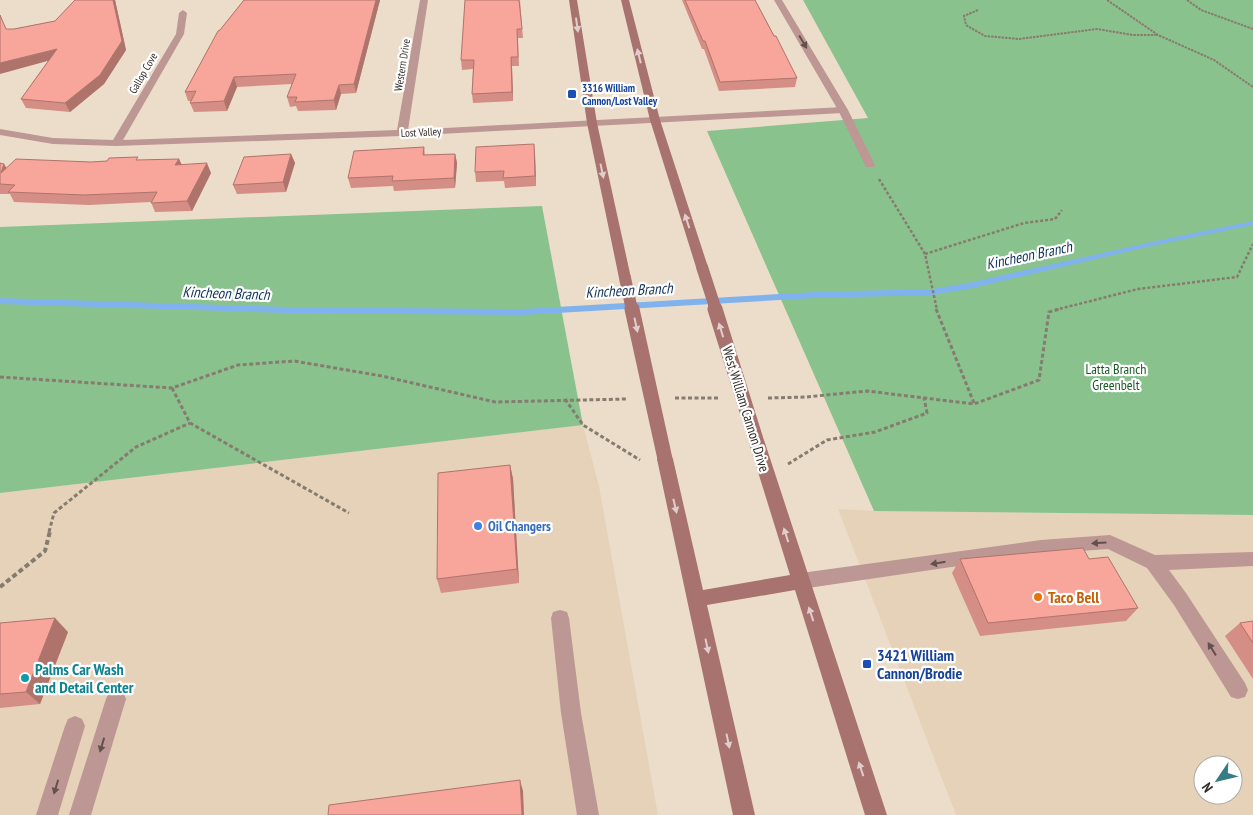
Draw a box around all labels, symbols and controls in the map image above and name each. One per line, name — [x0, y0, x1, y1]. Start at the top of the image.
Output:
one-way arrow — [573, 17, 581, 33]
one-way arrow — [798, 35, 807, 49]
street label: Western Drive — [391, 37, 413, 92]
one-way arrow — [635, 48, 643, 63]
street label: Gallop Cove — [126, 50, 161, 96]
place label: 3316 William Cannon/Lost Valley — [582, 81, 658, 108]
marker: 3316 William Cannon/Lost Valley — [566, 88, 578, 100]
street label: Lost Valley — [401, 124, 442, 140]
one-way arrow — [599, 163, 607, 179]
one-way arrow — [683, 213, 691, 228]
water label: Kincheon Branch — [984, 236, 1075, 273]
water label: Kincheon Branch — [585, 278, 674, 302]
water label: Kincheon Branch — [182, 282, 271, 304]
one-way arrow — [632, 318, 640, 333]
one-way arrow — [717, 322, 725, 337]
street label: West William Cannon Drive — [718, 344, 774, 474]
park label: Latta Branch Greenbelt — [1086, 360, 1146, 394]
one-way arrow — [672, 499, 680, 515]
place label: Oil Changers — [488, 517, 551, 535]
marker: Oil Changers — [472, 520, 484, 532]
one-way arrow — [782, 527, 790, 542]
one-way arrow — [1091, 539, 1107, 547]
one-way arrow — [930, 559, 946, 567]
place label: Taco Bell — [1048, 587, 1099, 607]
marker: Taco Bell — [1032, 591, 1044, 603]
one-way arrow — [807, 606, 815, 621]
one-way arrow — [703, 639, 711, 654]
one-way arrow — [1207, 642, 1216, 656]
place label: 3421 William Cannon/Brodie — [877, 645, 962, 683]
marker: 3421 William Cannon/Brodie — [861, 658, 873, 670]
place label: Palms Car Wash and Detail Center — [35, 659, 134, 697]
marker: Palms Car Wash and Detail Center — [19, 672, 31, 684]
one-way arrow — [724, 733, 732, 748]
one-way arrow — [97, 738, 105, 753]
north arrow — [1193, 755, 1243, 805]
one-way arrow — [857, 761, 865, 776]
text: N — [1198, 779, 1217, 796]
one-way arrow — [51, 780, 59, 795]

